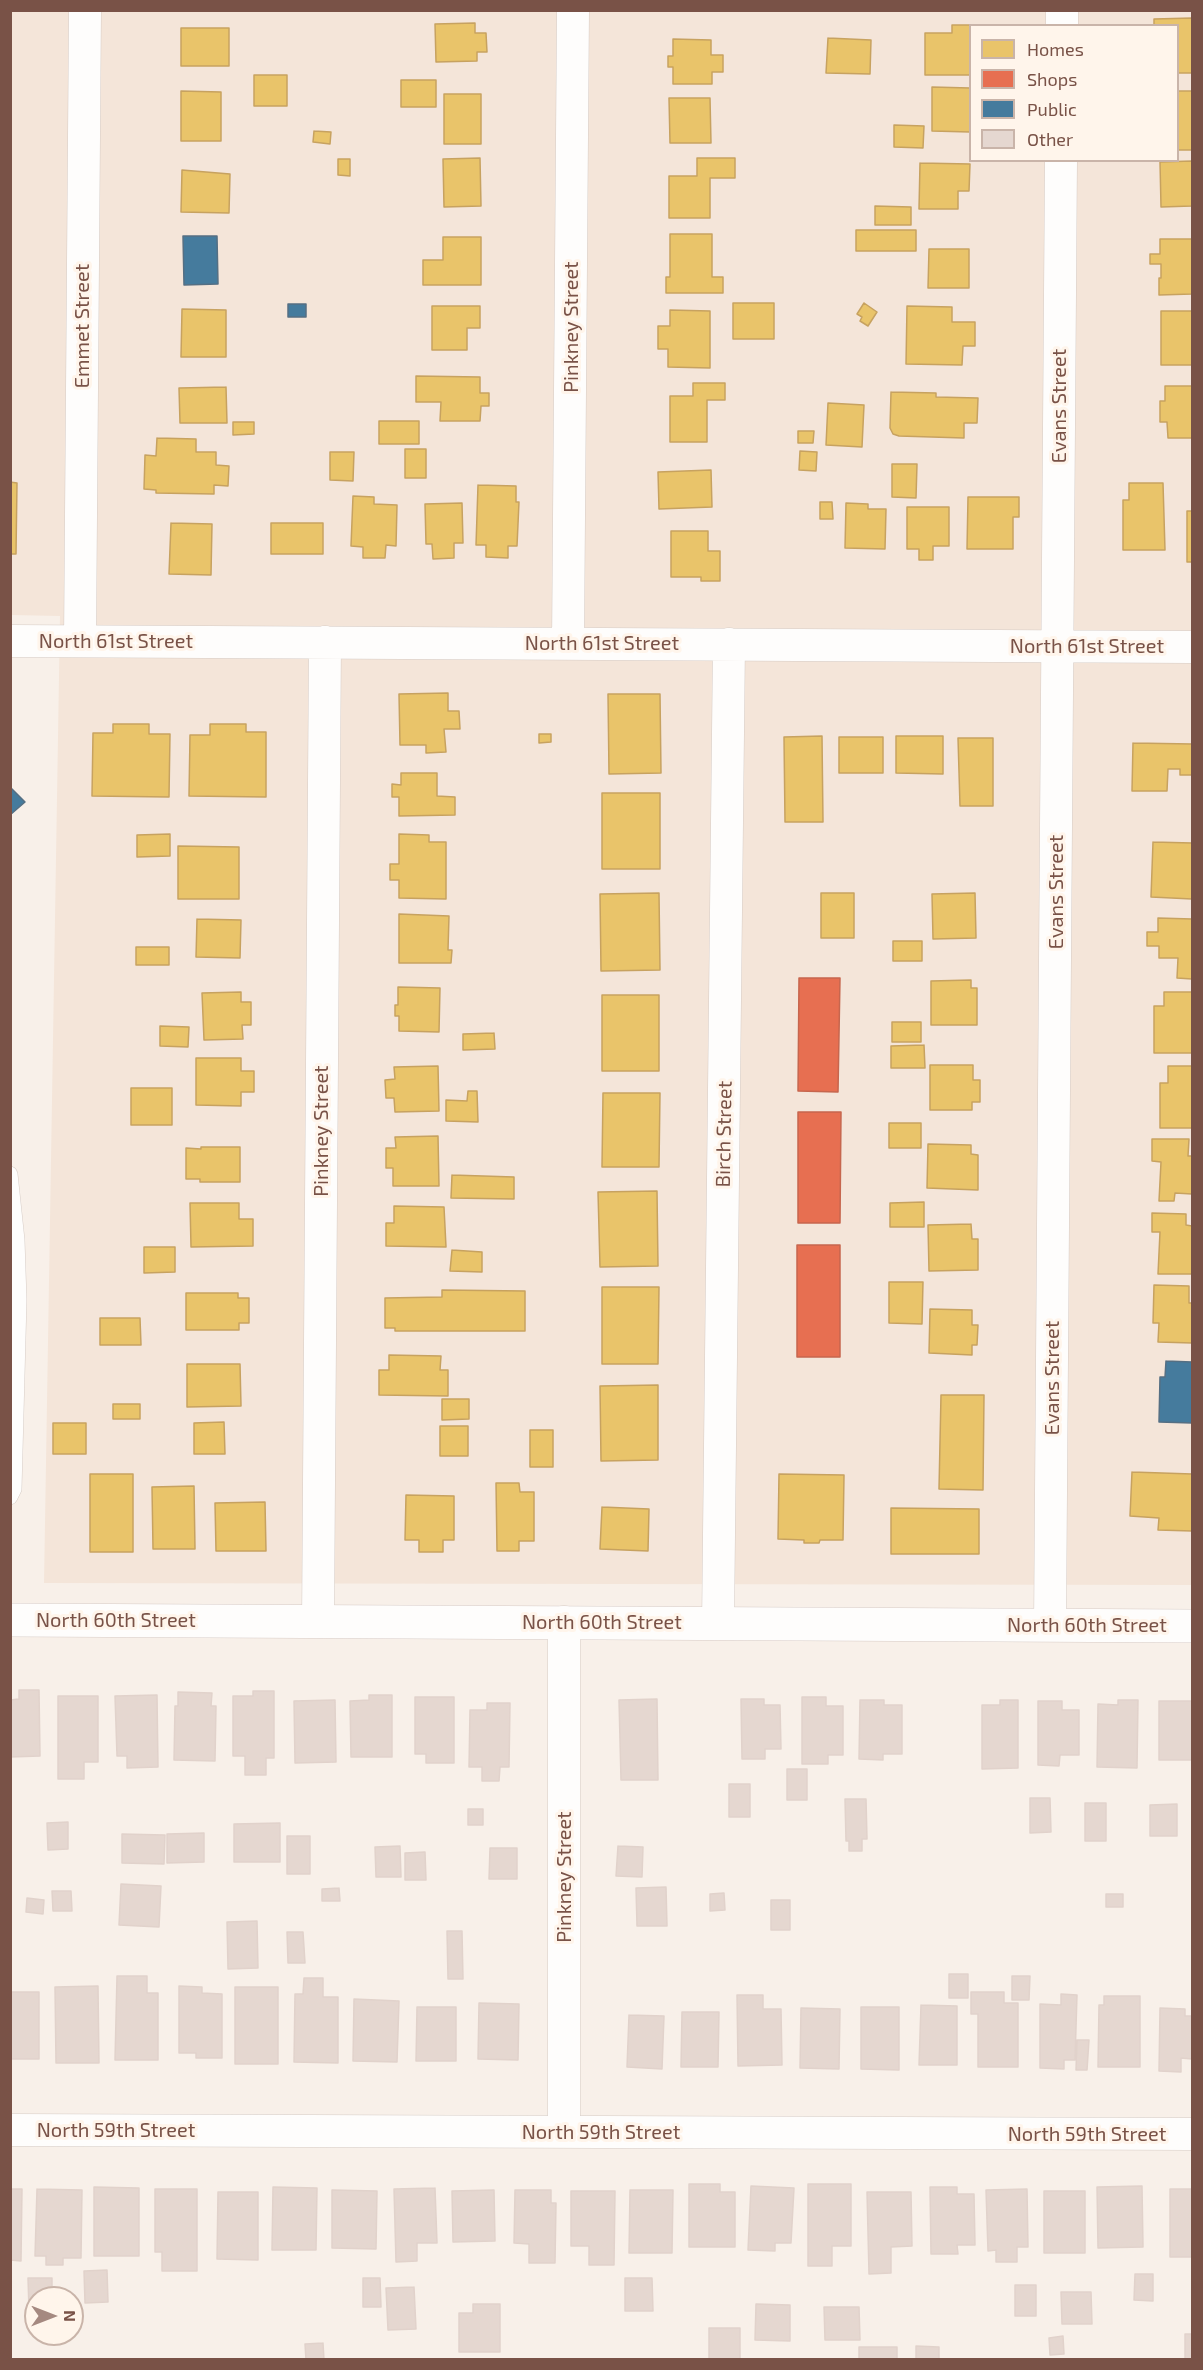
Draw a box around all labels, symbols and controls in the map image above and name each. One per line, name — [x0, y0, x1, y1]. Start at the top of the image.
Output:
legend — [969, 24, 1179, 162]
text: Homes — [1027, 38, 1084, 60]
text: Shops — [1027, 68, 1077, 90]
text: Public — [1027, 98, 1077, 120]
text: Other — [1027, 128, 1073, 150]
street label: Pinkney Street — [559, 261, 583, 393]
street label: Emmet Street — [70, 264, 94, 388]
street label: Evans Street — [1047, 349, 1071, 463]
street label: North 61st Street — [39, 629, 193, 653]
street label: North 61st Street — [525, 631, 679, 655]
street label: North 61st Street — [1010, 634, 1164, 658]
street label: Evans Street — [1044, 835, 1068, 949]
street label: Pinkney Street — [309, 1065, 333, 1197]
street label: Birch Street — [711, 1081, 737, 1187]
street label: Evans Street — [1040, 1321, 1064, 1435]
street label: North 60th Street — [36, 1608, 196, 1632]
street label: North 60th Street — [522, 1610, 682, 1634]
street label: North 60th Street — [1007, 1613, 1167, 1637]
street label: Pinkney Street — [552, 1811, 576, 1943]
street label: North 59th Street — [37, 2118, 195, 2142]
street label: North 59th Street — [522, 2120, 680, 2144]
street label: North 59th Street — [1008, 2122, 1166, 2146]
north arrow — [24, 2286, 84, 2346]
text: N — [61, 2310, 80, 2322]

